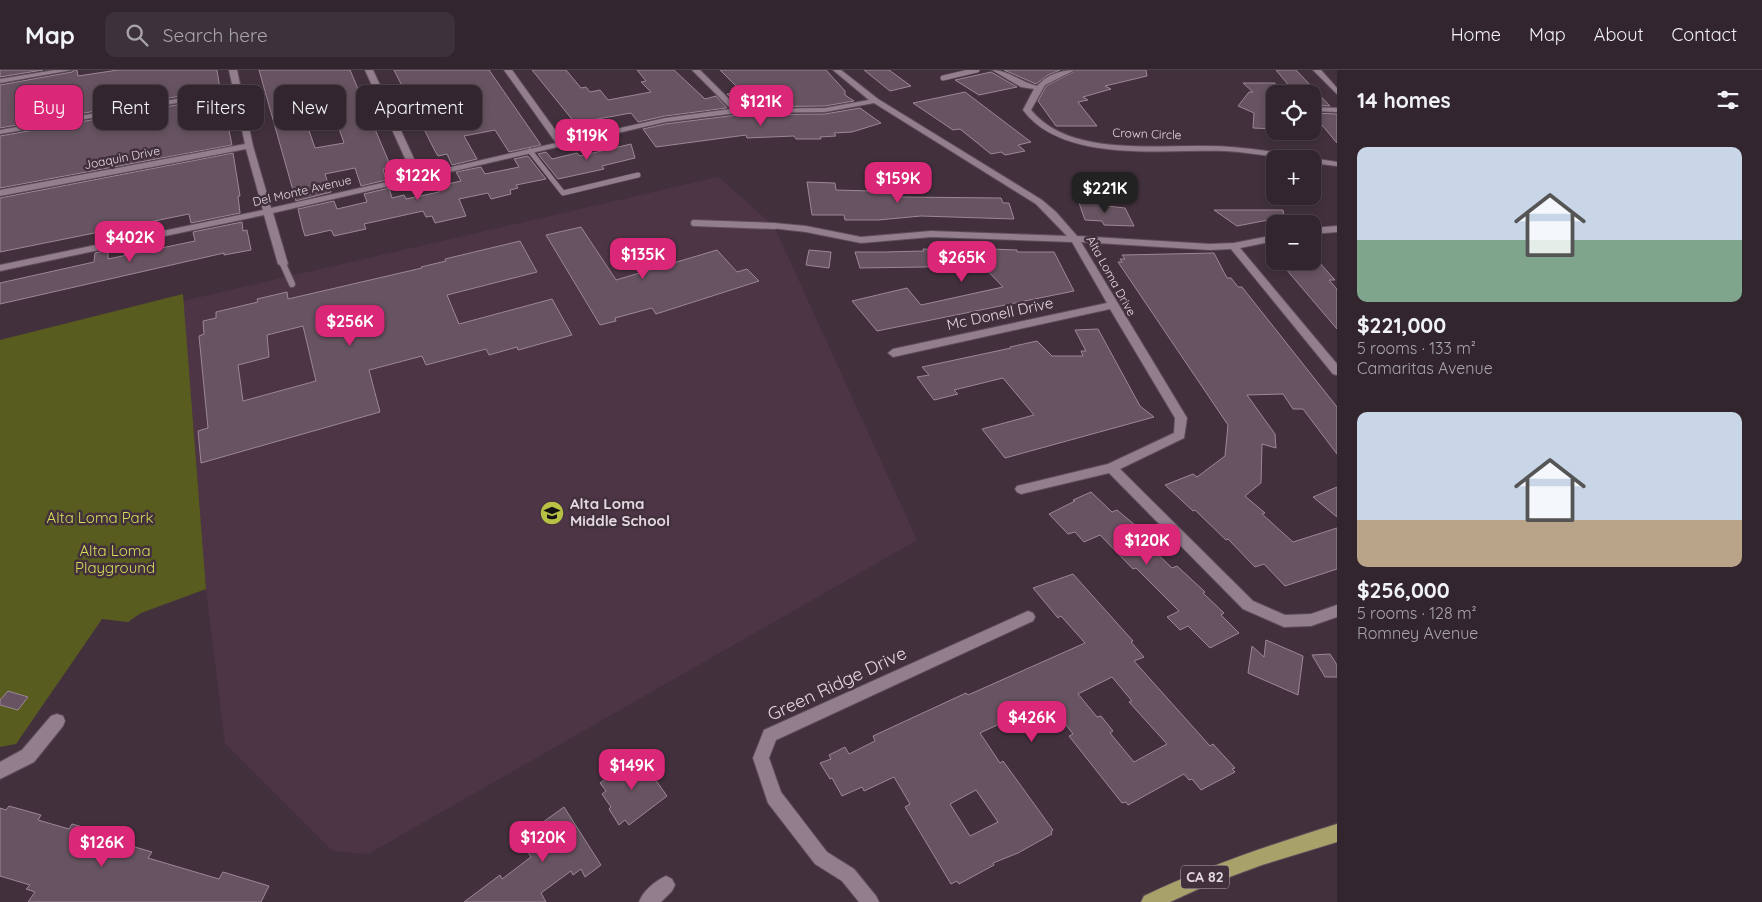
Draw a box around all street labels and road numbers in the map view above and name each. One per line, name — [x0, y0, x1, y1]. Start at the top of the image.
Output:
street label: Crown Circle — [1112, 125, 1182, 142]
street label: Joaquin Drive — [83, 143, 161, 172]
street label: Del Monte Avenue — [251, 172, 353, 209]
street label: Alta Loma Drive — [1083, 233, 1140, 319]
street label: Mc Donell Drive — [945, 293, 1055, 334]
street label: Green Ridge Drive — [764, 641, 910, 726]
road number: CA 82 — [1181, 866, 1229, 889]

